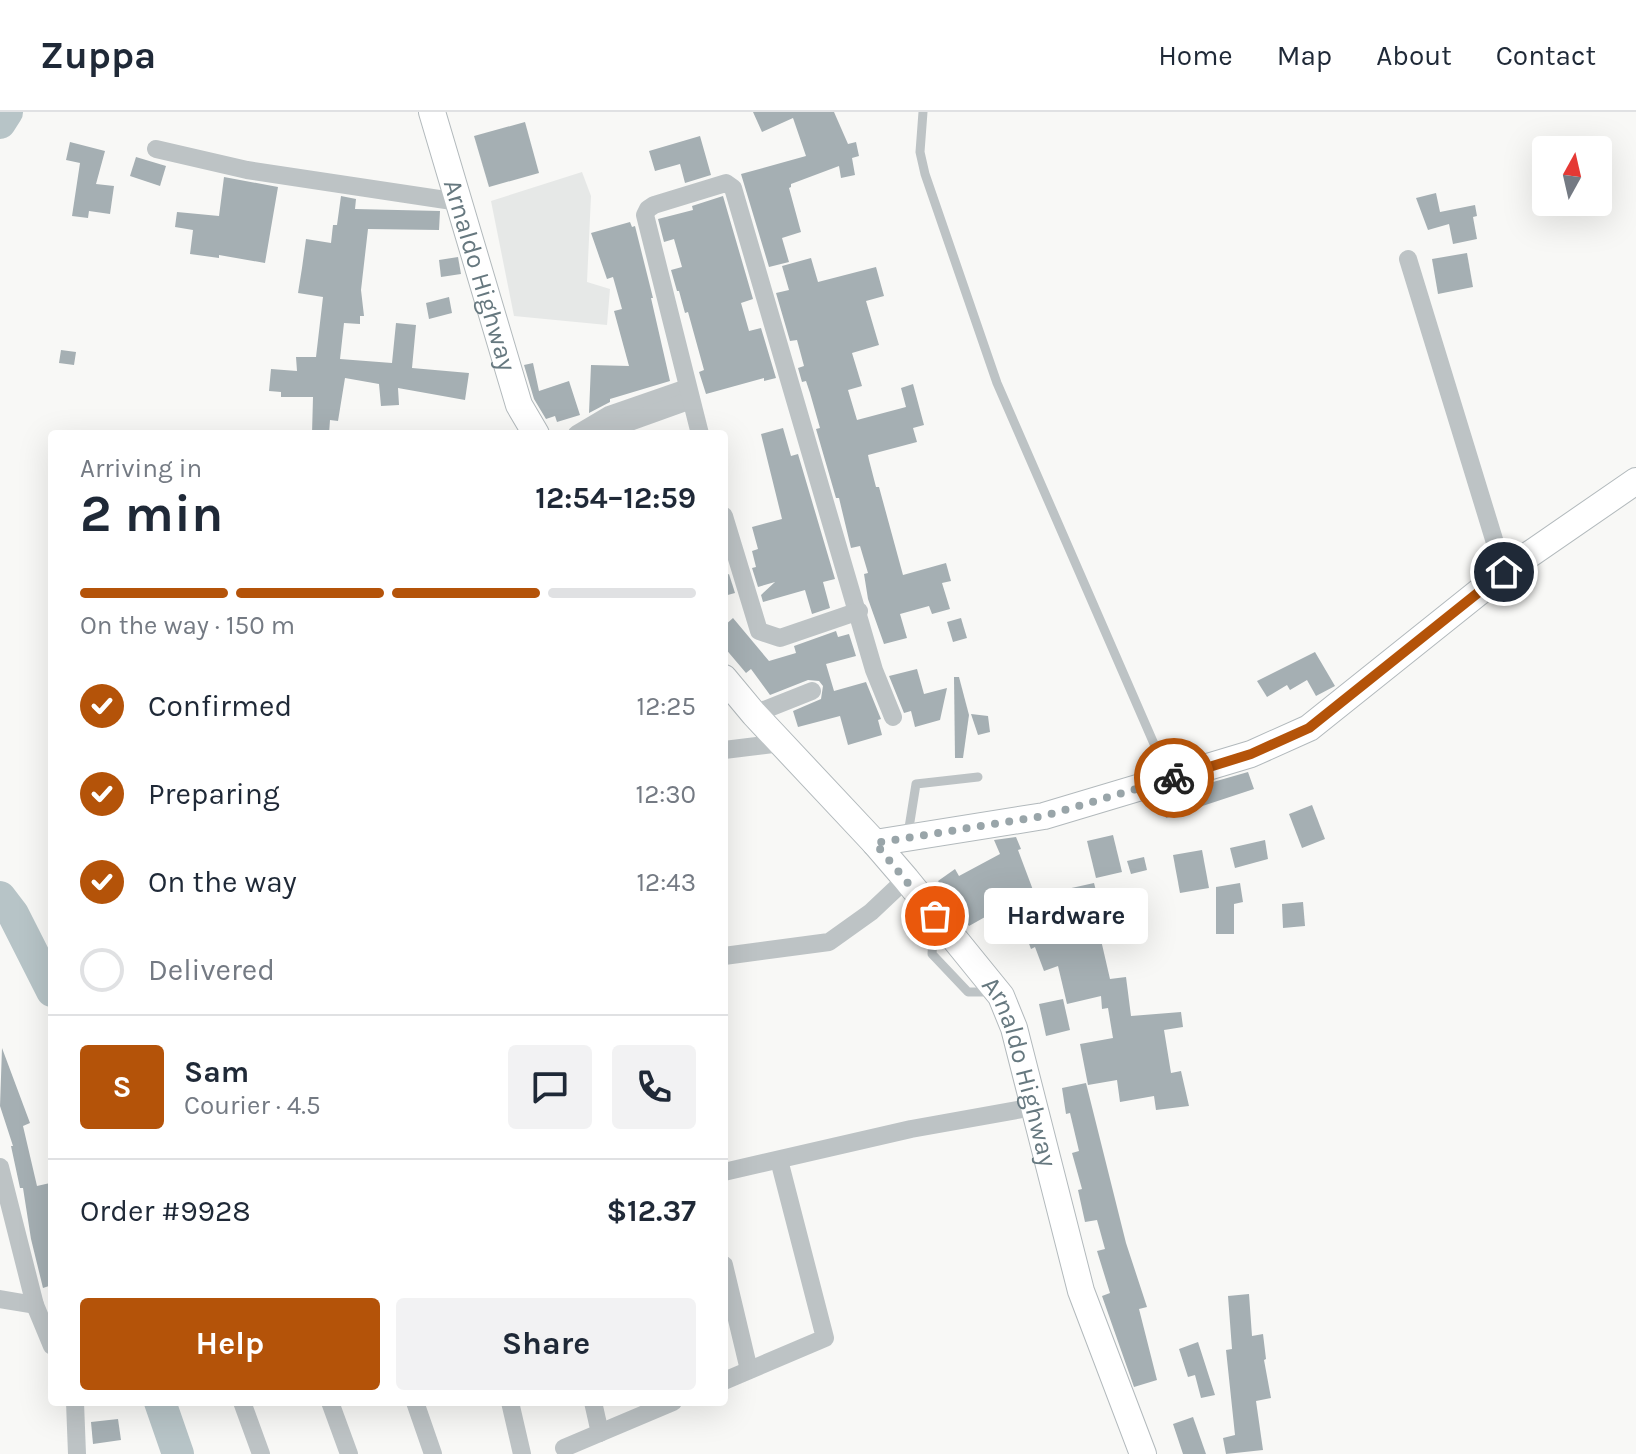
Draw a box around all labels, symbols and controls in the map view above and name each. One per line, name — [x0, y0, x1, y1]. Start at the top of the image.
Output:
text: Zuppa — [40, 33, 156, 78]
text: Home — [1158, 39, 1233, 72]
text: Map — [1277, 39, 1332, 72]
text: About — [1376, 39, 1452, 72]
text: Contact — [1496, 39, 1596, 72]
north arrow — [1532, 136, 1612, 216]
map controls — [1532, 136, 1612, 216]
street label: Arnaldo Highway — [437, 176, 523, 374]
text: Arriving in — [80, 453, 202, 484]
text: 12:54–12:59 — [535, 480, 696, 516]
text: 2 min — [80, 483, 223, 544]
pin — [1470, 538, 1538, 606]
icon: home — [1482, 550, 1526, 594]
text: On the way · 150 m — [80, 610, 295, 641]
icon: check — [80, 684, 124, 728]
text: Confirmed — [148, 688, 292, 724]
text: 12:25 — [637, 691, 696, 722]
courier — [1134, 738, 1214, 818]
icon: bike — [1152, 756, 1196, 800]
icon: check — [80, 772, 124, 816]
text: Preparing — [148, 776, 280, 812]
text: 12:30 — [636, 779, 696, 810]
icon: check — [80, 860, 124, 904]
text: On the way — [148, 864, 297, 900]
text: 12:43 — [636, 867, 696, 898]
pin — [901, 882, 969, 950]
callout: Hardware — [983, 888, 1147, 944]
icon: bag — [913, 894, 957, 938]
text: Hardware — [1007, 900, 1125, 931]
text: Delivered — [148, 952, 275, 988]
street label: Arnaldo Highway — [976, 970, 1064, 1170]
button: chat — [508, 1045, 592, 1129]
button: phone — [612, 1045, 696, 1129]
text: Sam — [184, 1054, 249, 1090]
text: S — [112, 1069, 132, 1105]
text: Courier · 4.5 — [184, 1090, 321, 1121]
text: Order #9928 — [80, 1193, 251, 1229]
text: $12.37 — [606, 1193, 696, 1229]
button: Help — [80, 1298, 380, 1390]
button: Share — [396, 1298, 696, 1390]

